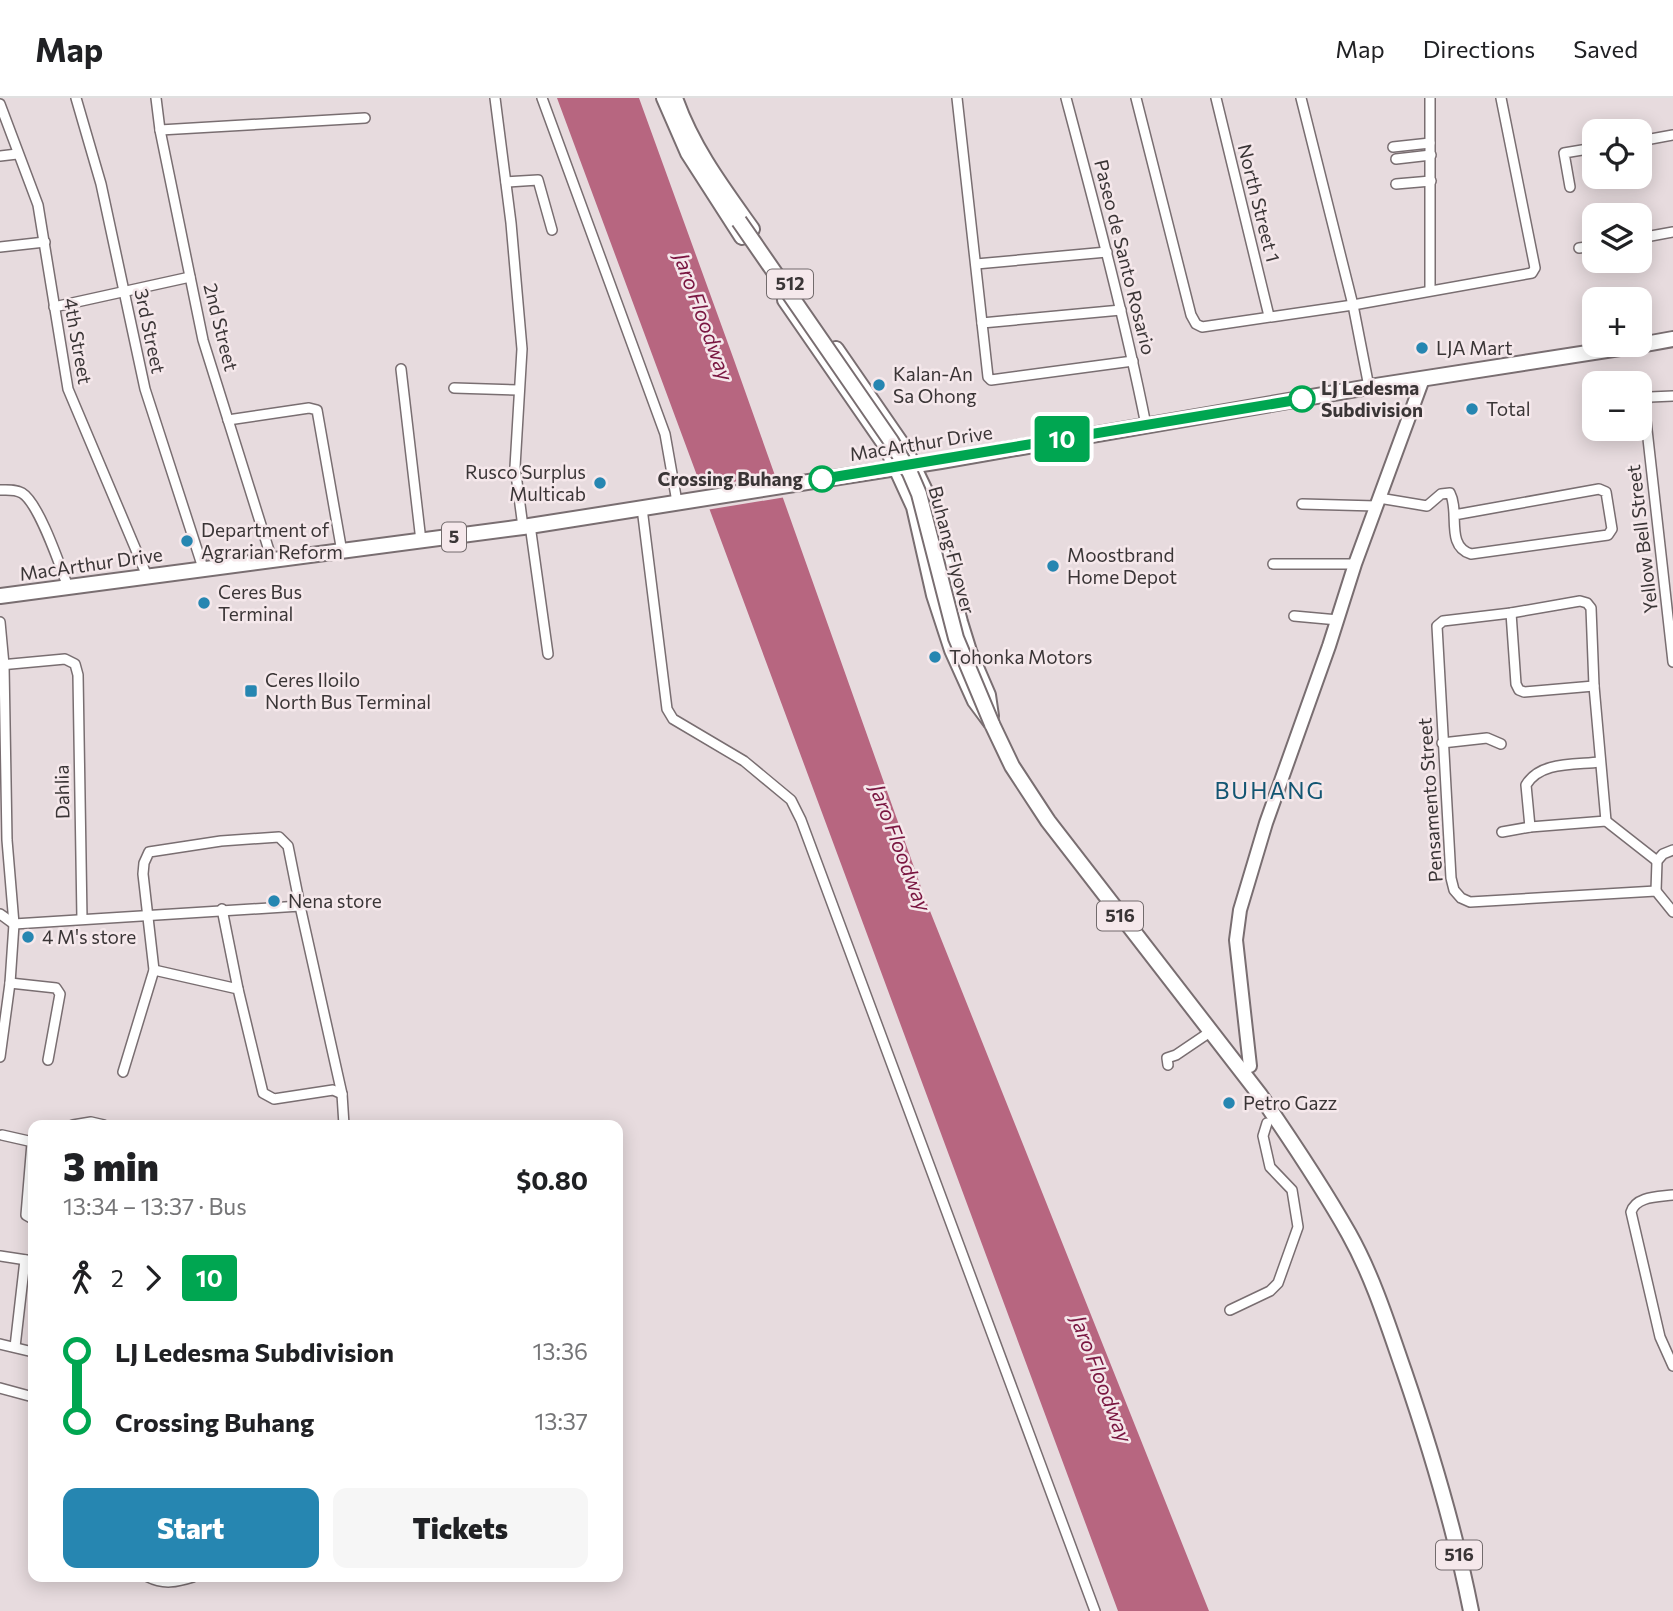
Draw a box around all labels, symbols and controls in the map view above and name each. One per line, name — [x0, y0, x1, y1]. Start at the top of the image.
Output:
text: Map — [35, 28, 103, 69]
text: Map — [1335, 34, 1385, 63]
text: Directions — [1423, 34, 1535, 63]
text: Saved — [1573, 34, 1638, 63]
map controls — [1582, 119, 1652, 441]
button: locate — [1582, 119, 1652, 189]
street label: North Street 1 — [1234, 141, 1285, 264]
street label: Paseo de Santo Rosario — [1090, 157, 1161, 357]
button: layers — [1582, 203, 1652, 273]
water label: Jaro Floodway — [669, 247, 740, 385]
road number: 512 — [767, 270, 813, 299]
street label: 2nd Street — [199, 281, 244, 373]
street label: 3rd Street — [130, 286, 171, 376]
button: + — [1582, 287, 1652, 357]
street label: 4th Street — [60, 296, 97, 386]
place label: LJA Mart — [1436, 336, 1513, 359]
marker: LJA Mart — [1414, 340, 1430, 356]
place label: Kalan-An Sa Ohong — [893, 362, 977, 407]
button: − — [1582, 371, 1652, 441]
place label: LJ Ledesma Subdivision — [1321, 376, 1423, 421]
marker: Kalan-An Sa Ohong — [871, 377, 887, 393]
marker: LJ Ledesma Subdivision — [1289, 386, 1315, 412]
place label: Total — [1486, 397, 1530, 420]
marker: Total — [1464, 401, 1480, 417]
line badge: 10 — [1030, 416, 1094, 462]
street label: MacArthur Drive — [848, 420, 994, 465]
text: 10 — [1049, 424, 1075, 453]
place label: Rusco Surplus Multicab — [465, 460, 586, 505]
street label: Yellow Bell Street — [1621, 463, 1662, 615]
marker: Crossing Buhang — [809, 466, 835, 492]
place label: Crossing Buhang — [657, 467, 804, 490]
marker: Rusco Surplus Multicab — [592, 475, 608, 491]
street label: Buhang Flyover — [924, 483, 981, 617]
place label: Department of Agrarian Reform — [201, 518, 343, 563]
road number: 5 — [442, 522, 466, 552]
marker: Department of Agrarian Reform — [179, 533, 195, 549]
street label: MacArthur Drive — [18, 542, 164, 585]
place label: Moostbrand Home Depot — [1067, 543, 1177, 588]
marker: Moostbrand Home Depot — [1045, 558, 1061, 574]
place label: Ceres Bus Terminal — [218, 580, 302, 625]
marker: Ceres Bus Terminal — [196, 595, 212, 611]
place label: Tohonka Motors — [949, 645, 1092, 668]
marker: Tohonka Motors — [927, 649, 943, 665]
place label: Ceres Iloilo North Bus Terminal — [265, 668, 431, 713]
marker: Ceres Iloilo North Bus Terminal — [243, 683, 259, 699]
street label: Pensamento Street — [1412, 717, 1447, 883]
street label: Dahlia — [50, 765, 73, 819]
district label: BUHANG — [1215, 776, 1325, 804]
water label: Jaro Floodway — [865, 778, 938, 916]
place label: Nena store — [288, 889, 382, 912]
marker: Nena store — [266, 893, 282, 909]
road number: 516 — [1097, 902, 1143, 930]
place label: 4 M's store — [42, 925, 136, 948]
marker: 4 M's store — [20, 929, 36, 945]
place label: Petro Gazz — [1243, 1091, 1337, 1114]
marker: Petro Gazz — [1221, 1095, 1237, 1111]
text: 3 min — [63, 1142, 159, 1189]
text: $0.80 — [516, 1164, 588, 1195]
text: 13:34 – 13:37 · Bus — [63, 1192, 247, 1220]
icon: walk — [63, 1259, 101, 1297]
icon: forward — [134, 1259, 172, 1297]
text: 10 — [196, 1263, 223, 1292]
text: 2 — [111, 1264, 124, 1292]
water label: Jaro Floodway — [1066, 1309, 1139, 1447]
text: LJ Ledesma Subdivision — [115, 1336, 394, 1367]
text: 13:36 — [533, 1337, 588, 1365]
text: Crossing Buhang — [115, 1406, 314, 1437]
text: 13:37 — [534, 1407, 588, 1435]
button: Start — [63, 1488, 319, 1568]
button: Tickets — [333, 1488, 588, 1568]
road number: 516 — [1436, 1540, 1482, 1570]

